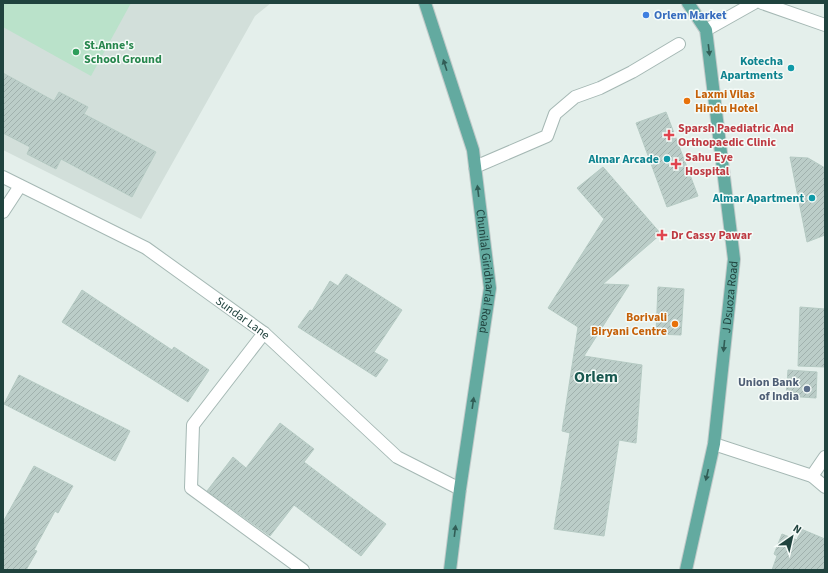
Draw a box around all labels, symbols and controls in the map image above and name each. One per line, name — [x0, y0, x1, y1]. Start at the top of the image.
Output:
place label: Orlem Market — [654, 7, 727, 24]
marker: Orlem Market — [641, 10, 651, 20]
place label: St.Anne's School Ground — [84, 37, 162, 68]
one-way arrow — [706, 44, 712, 56]
marker: St.Anne's School Ground — [71, 47, 81, 57]
place label: Kotecha Apartments — [720, 53, 783, 84]
one-way arrow — [442, 59, 448, 71]
marker: Kotecha Apartments — [786, 63, 796, 73]
place label: Laxmi Vilas Hindu Hotel — [695, 86, 758, 117]
marker: Laxmi Vilas Hindu Hotel — [682, 96, 692, 106]
place label: Sparsh Paediatric And Orthopaedic Clinic — [678, 120, 794, 151]
marker: Sparsh Paediatric And Orthopaedic Clinic — [663, 129, 675, 141]
place label: Sahu Eye Hospital — [685, 149, 733, 180]
place label: Almar Arcade — [587, 151, 659, 168]
marker: Almar Arcade — [662, 154, 672, 164]
marker: Sahu Eye Hospital — [670, 158, 682, 170]
one-way arrow — [475, 185, 481, 197]
place label: Almar Apartment — [712, 190, 804, 207]
marker: Almar Apartment — [807, 193, 817, 203]
street label: Chunilal Giridharlal Road — [471, 208, 498, 335]
place label: Dr Cassy Pawar — [671, 227, 752, 244]
marker: Dr Cassy Pawar — [656, 229, 668, 241]
street label: J Dsuoza Road — [718, 260, 743, 334]
street label: Sundar Lane — [212, 293, 274, 343]
place label: Borivali Biryani Centre — [591, 309, 667, 340]
marker: Borivali Biryani Centre — [670, 319, 680, 329]
one-way arrow — [721, 340, 728, 352]
district label: Orlem — [574, 366, 618, 388]
place label: Union Bank of India — [738, 374, 799, 405]
marker: Union Bank of India — [802, 384, 812, 394]
one-way arrow — [470, 396, 476, 409]
one-way arrow — [704, 469, 710, 481]
north arrow — [772, 517, 812, 557]
text: N — [790, 521, 805, 537]
one-way arrow — [452, 525, 458, 537]

